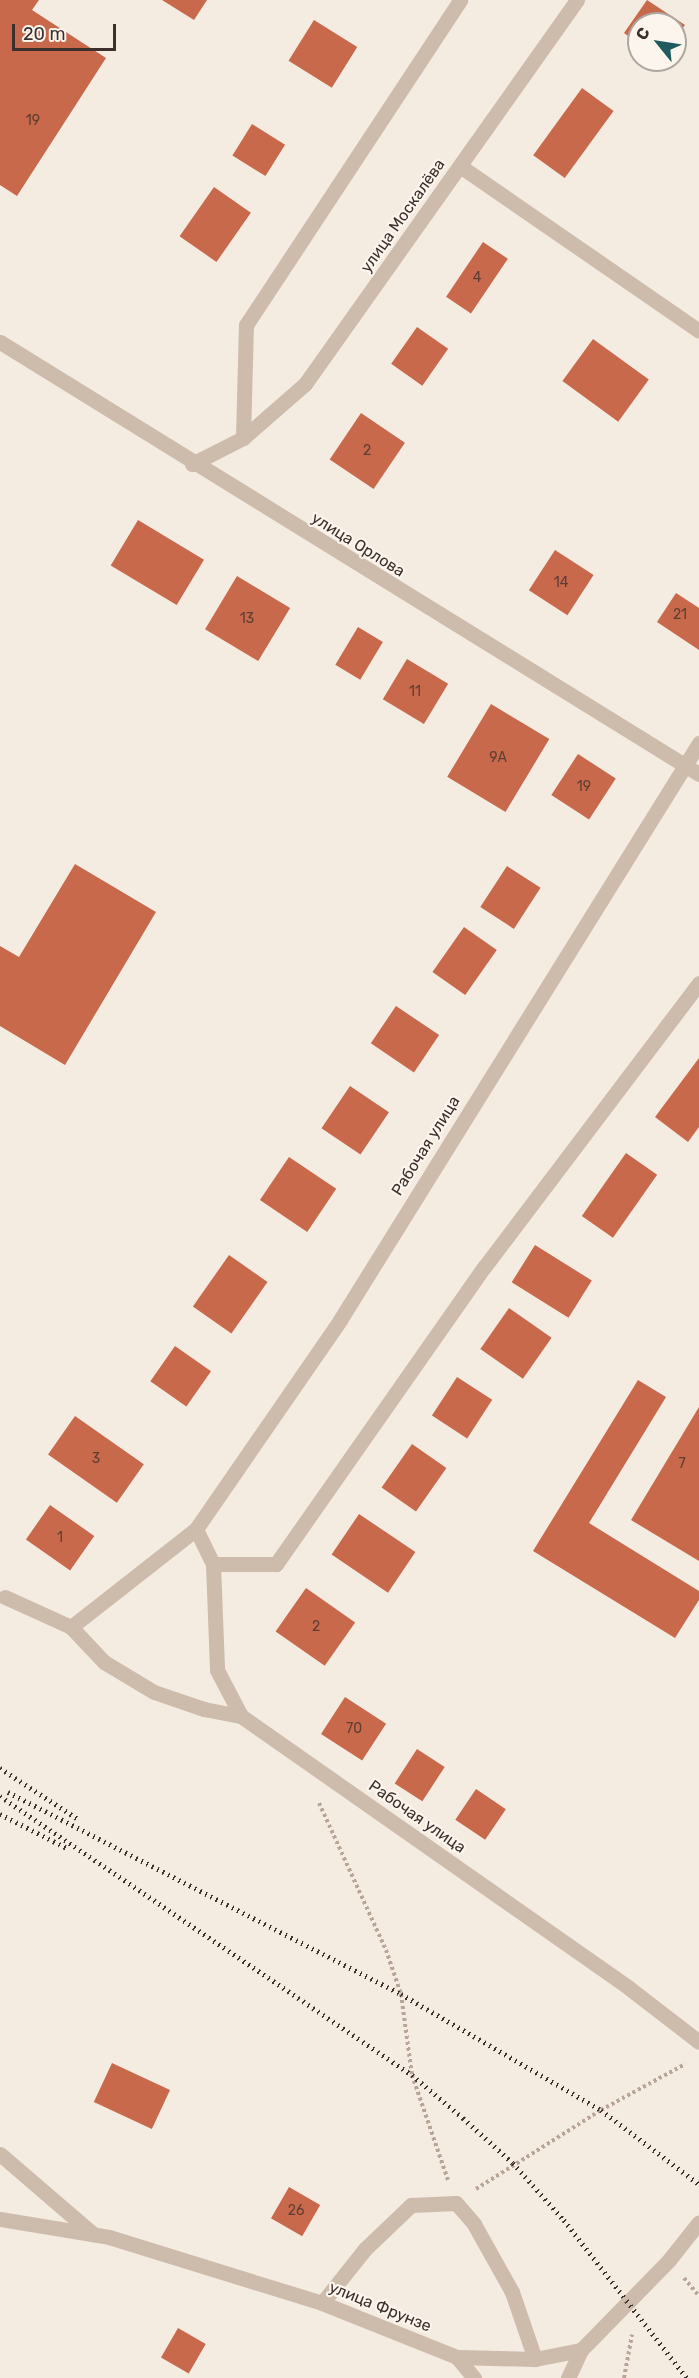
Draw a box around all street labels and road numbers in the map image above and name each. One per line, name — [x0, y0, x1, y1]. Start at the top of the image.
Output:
street label: улица Москалёва — [357, 156, 449, 276]
street label: улица Орлова — [308, 509, 408, 581]
street label: Рабочая улица — [388, 1093, 464, 1199]
street label: Рабочая улица — [365, 1776, 469, 1858]
street label: улица Фрунзе — [326, 2278, 434, 2336]

